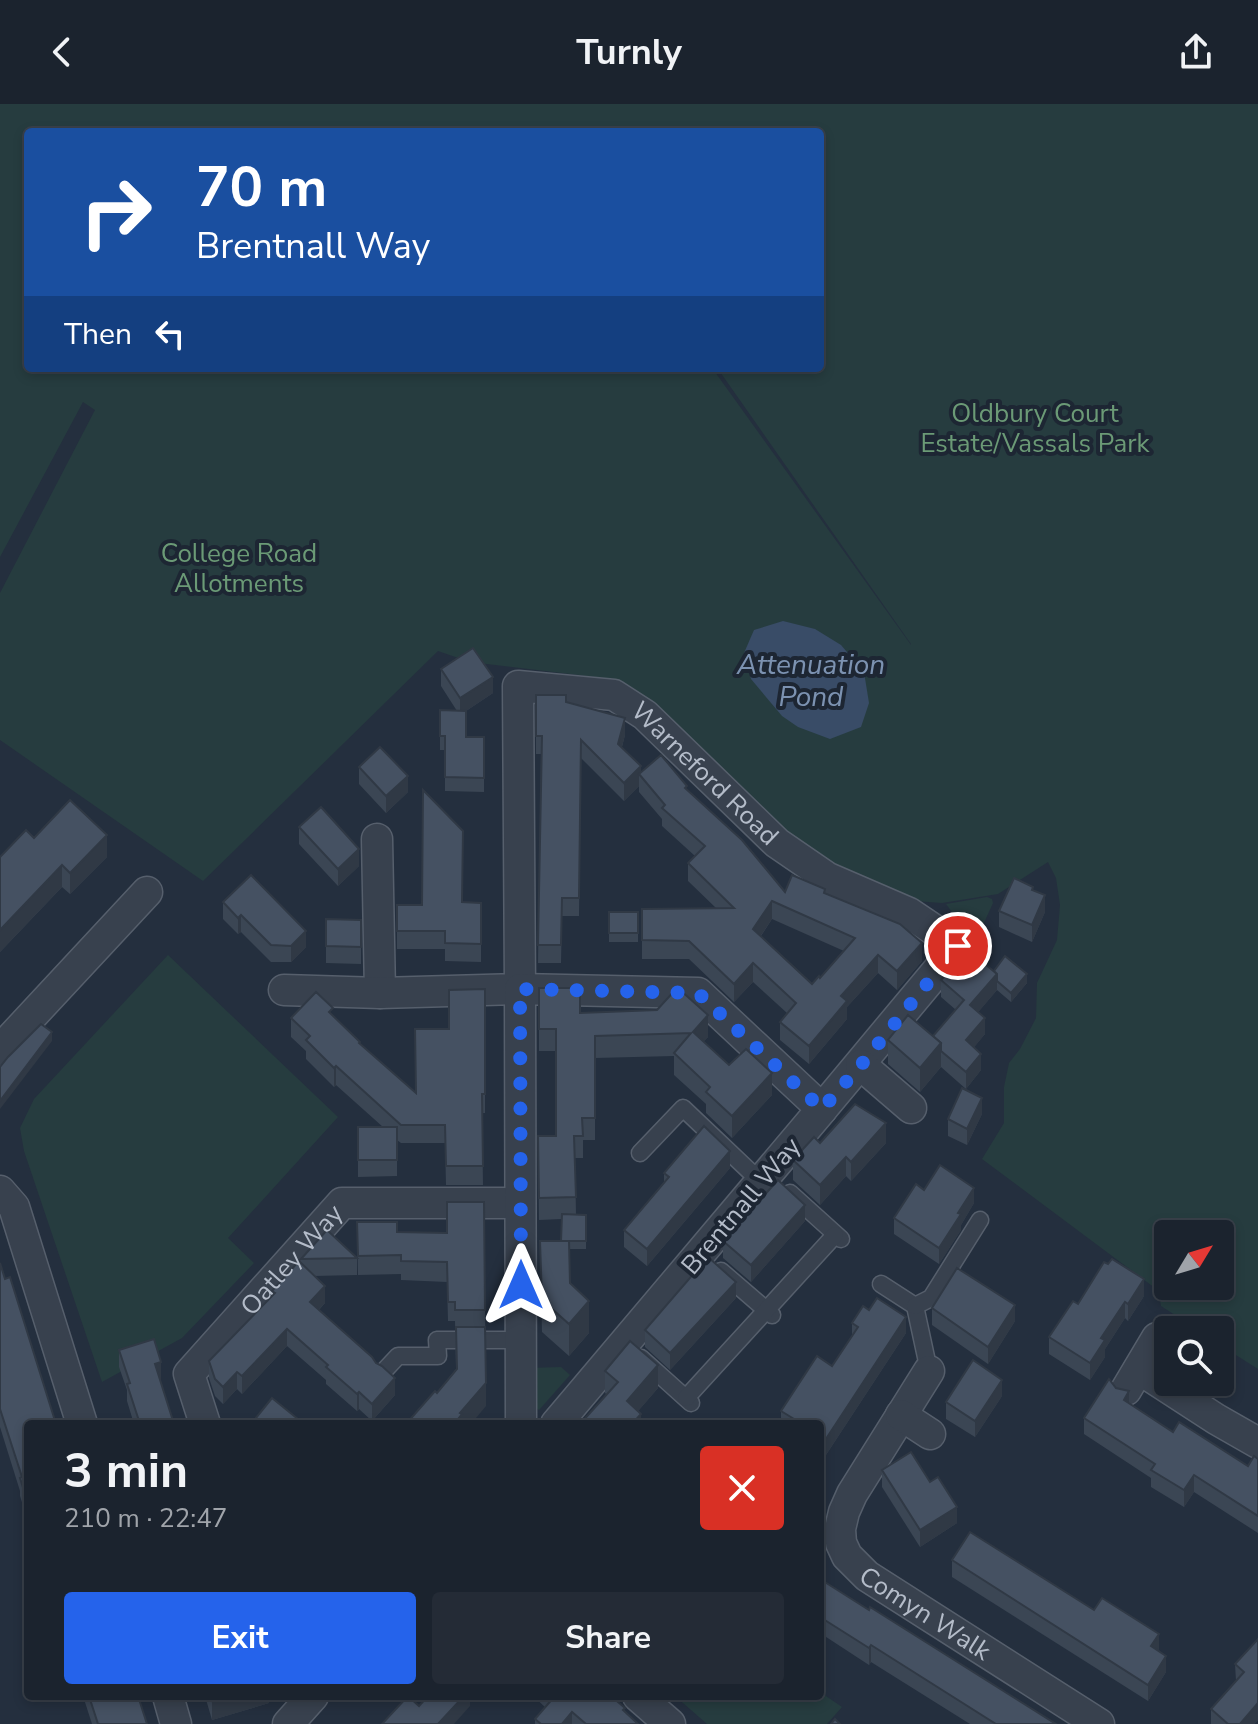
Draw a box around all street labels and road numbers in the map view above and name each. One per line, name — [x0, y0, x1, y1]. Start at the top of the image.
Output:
street label: Warneford Road — [623, 693, 787, 853]
street label: Brentnall Way — [673, 1129, 809, 1282]
street label: Oatley Way — [232, 1196, 351, 1323]
street label: Comyn Walk — [853, 1558, 999, 1669]

